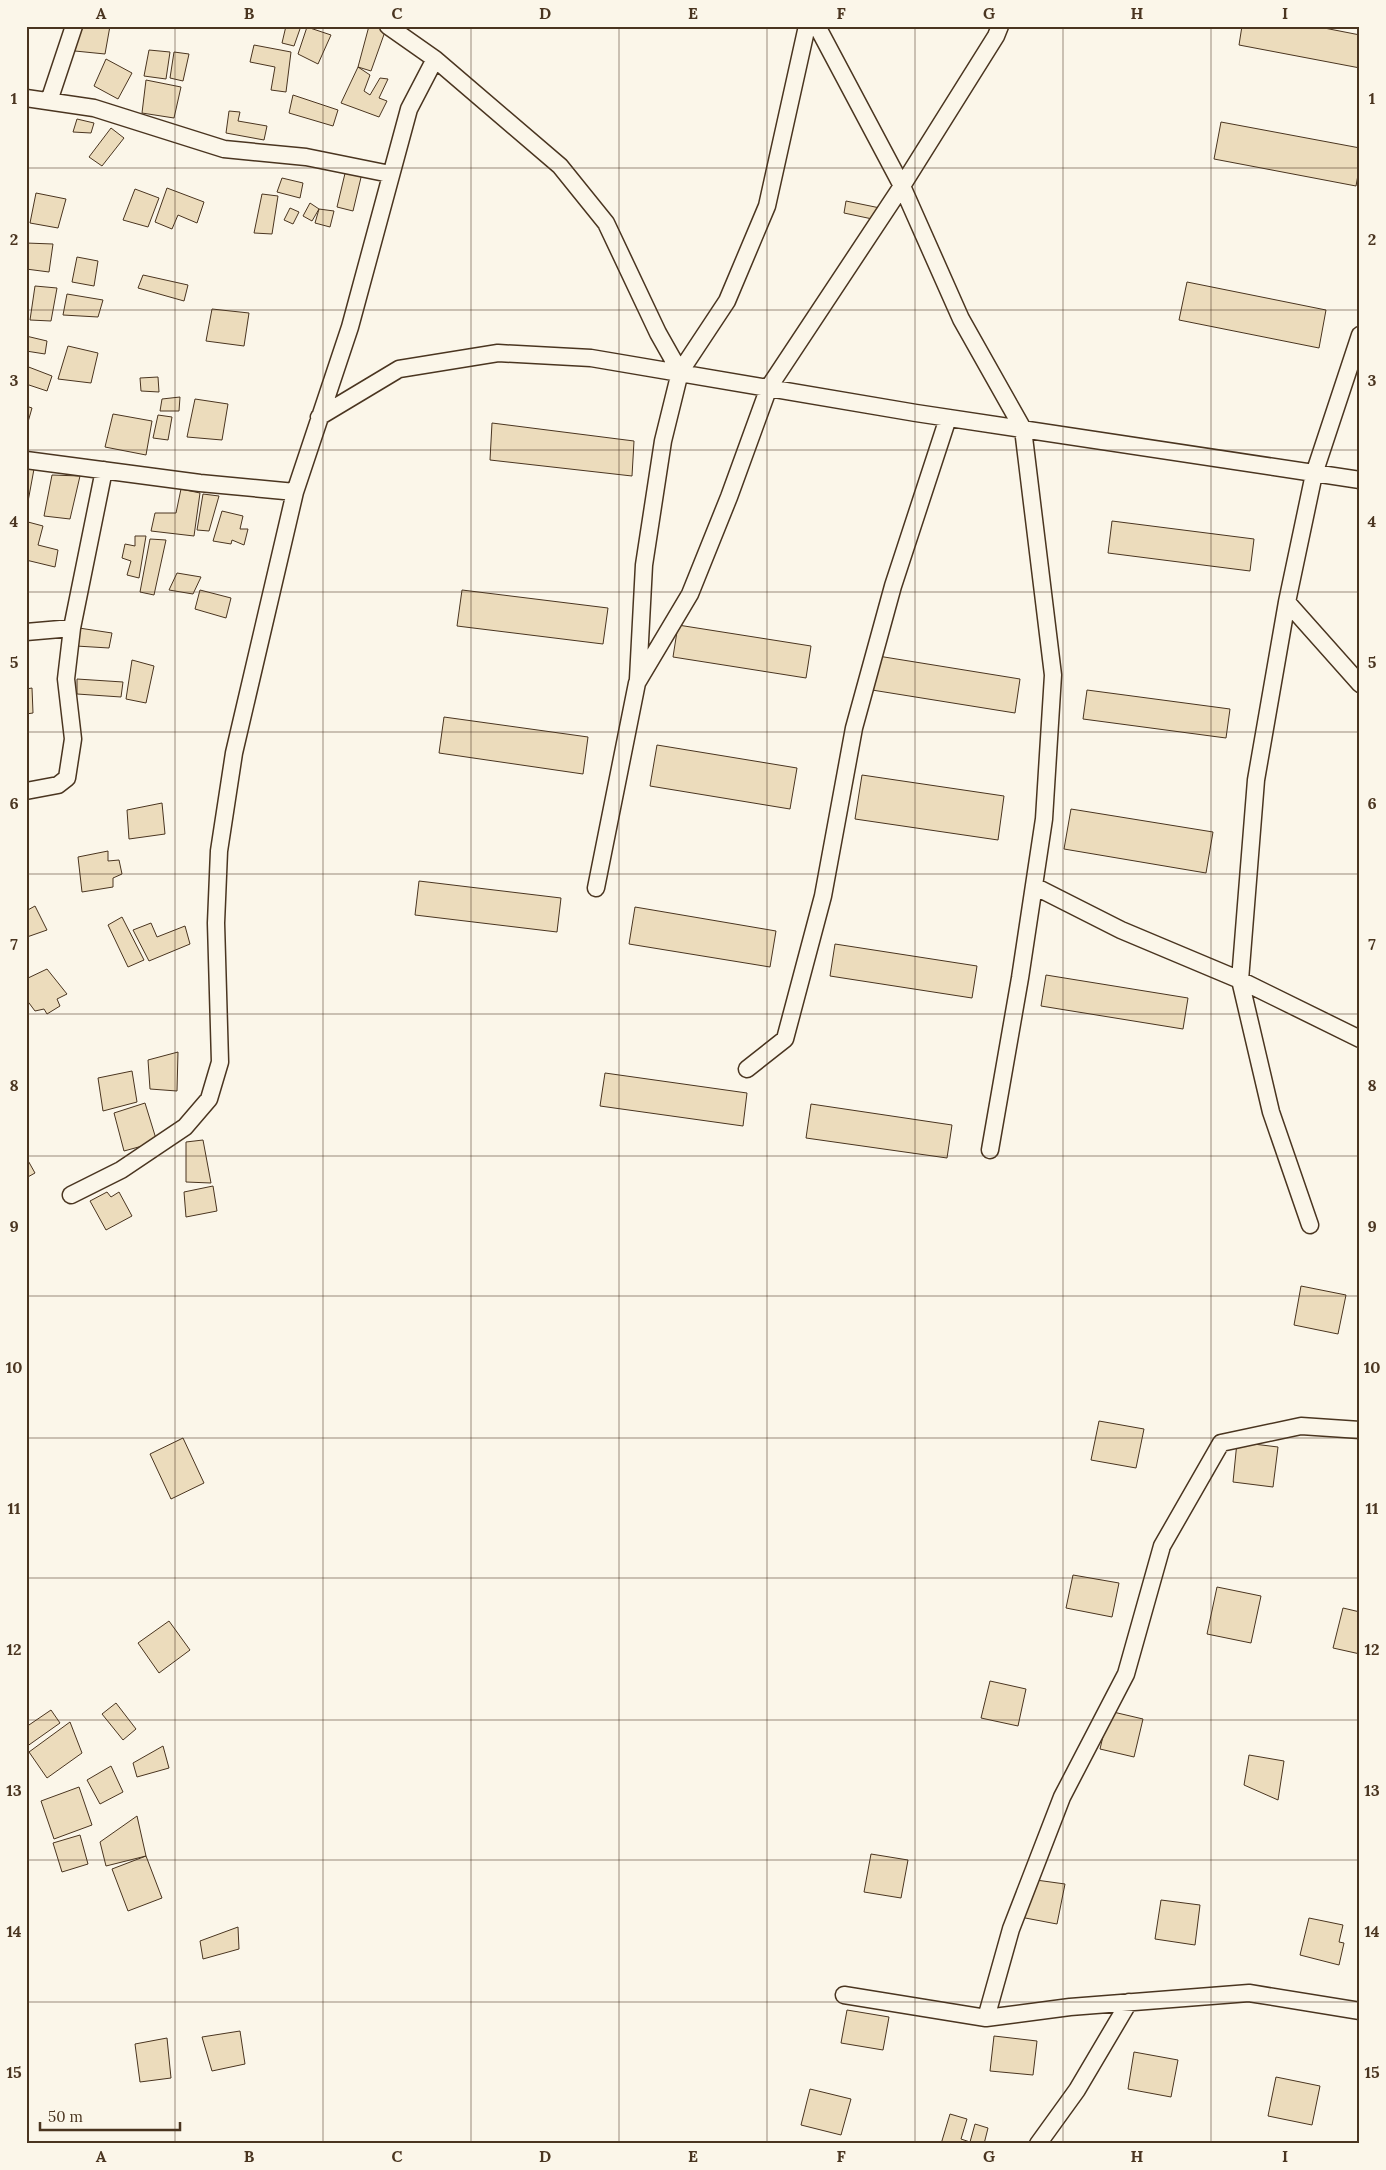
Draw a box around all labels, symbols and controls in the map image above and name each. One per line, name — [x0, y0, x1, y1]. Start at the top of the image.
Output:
text: A — [96, 3, 107, 23]
text: B — [244, 3, 255, 23]
text: C — [391, 3, 403, 23]
text: D — [539, 3, 551, 23]
text: E — [688, 3, 698, 23]
text: F — [836, 3, 846, 23]
text: G — [983, 3, 995, 23]
text: H — [1131, 3, 1144, 23]
text: I — [1282, 3, 1288, 23]
text: 1 — [11, 88, 17, 108]
text: 1 — [1369, 88, 1375, 108]
text: 2 — [10, 229, 18, 249]
text: 2 — [1368, 229, 1376, 249]
text: 3 — [10, 370, 19, 390]
text: 3 — [1368, 370, 1377, 390]
text: 4 — [10, 511, 19, 531]
text: 4 — [1368, 511, 1377, 531]
text: 5 — [10, 652, 19, 672]
text: 5 — [1368, 652, 1377, 672]
text: 6 — [9, 793, 19, 813]
text: 6 — [1367, 793, 1377, 813]
text: 7 — [10, 934, 18, 954]
text: 7 — [1368, 934, 1376, 954]
text: 8 — [9, 1075, 19, 1095]
text: 8 — [1367, 1075, 1377, 1095]
text: 9 — [9, 1216, 19, 1236]
text: 9 — [1367, 1216, 1377, 1236]
text: 10 — [6, 1357, 22, 1377]
text: 10 — [1364, 1357, 1380, 1377]
text: 11 — [8, 1498, 21, 1518]
text: 11 — [1366, 1498, 1379, 1518]
text: 12 — [6, 1639, 22, 1659]
text: 12 — [1364, 1639, 1380, 1659]
text: 13 — [6, 1780, 22, 1800]
text: 13 — [1364, 1780, 1380, 1800]
text: 14 — [6, 1921, 22, 1941]
text: 14 — [1364, 1921, 1380, 1941]
text: 15 — [6, 2062, 22, 2082]
text: 15 — [1364, 2062, 1380, 2082]
scale bar — [40, 2100, 180, 2132]
text: 50 m — [48, 2107, 83, 2126]
text: A — [96, 2146, 107, 2166]
text: B — [244, 2146, 255, 2166]
text: C — [391, 2146, 403, 2166]
text: D — [539, 2146, 551, 2166]
text: E — [688, 2146, 698, 2166]
text: F — [836, 2146, 846, 2166]
text: G — [983, 2146, 995, 2166]
text: H — [1131, 2146, 1144, 2166]
text: I — [1282, 2146, 1288, 2166]

